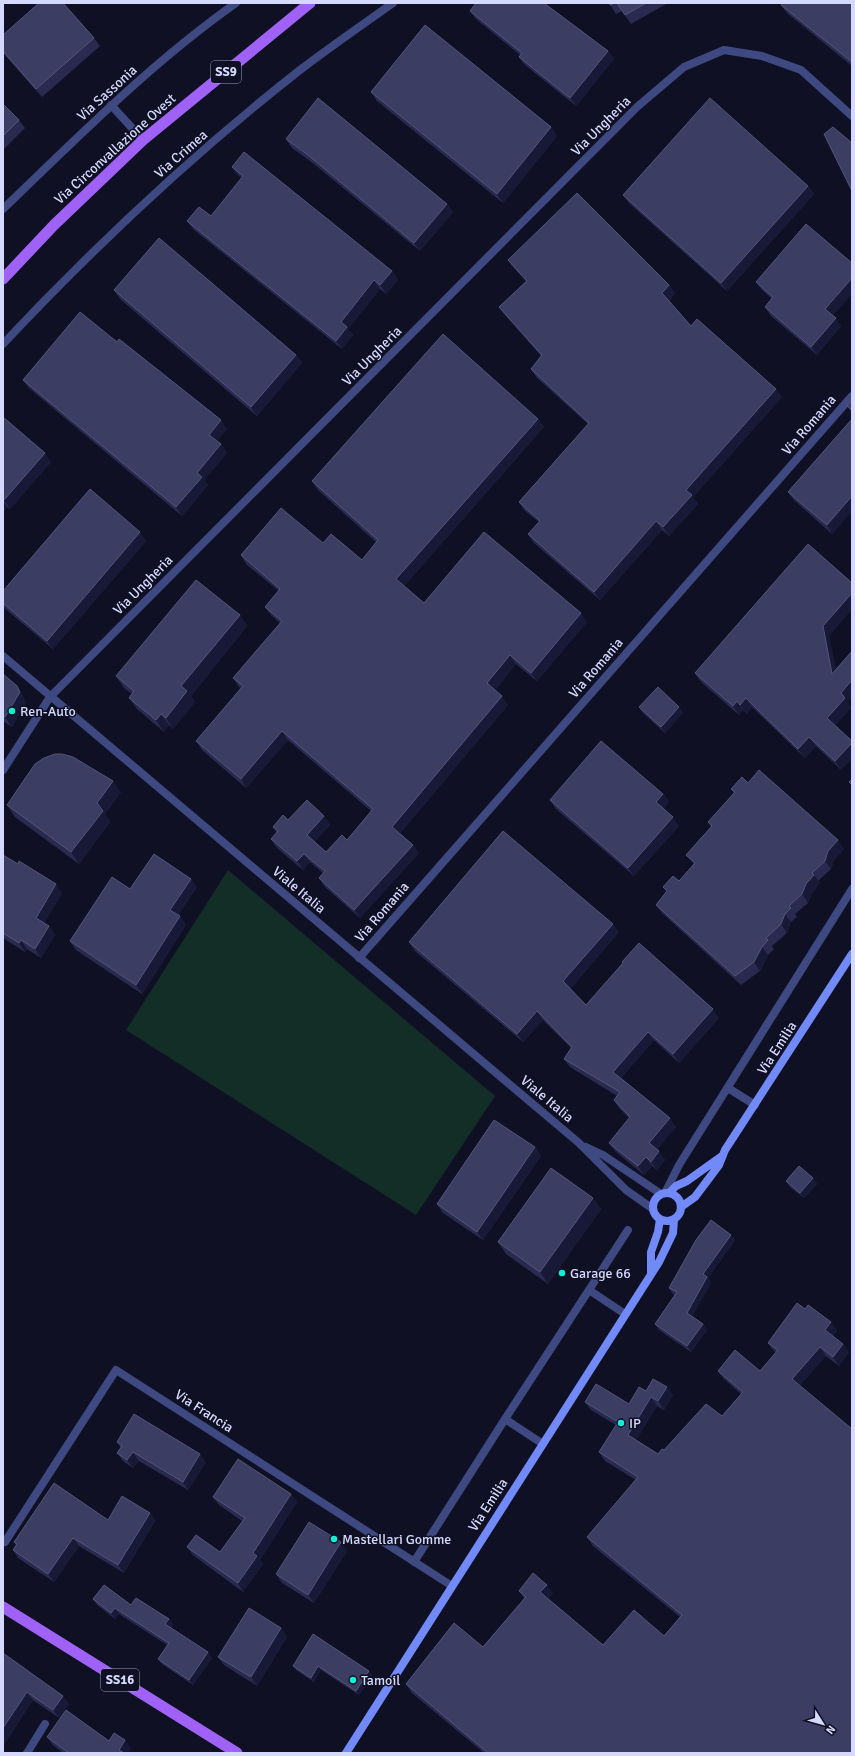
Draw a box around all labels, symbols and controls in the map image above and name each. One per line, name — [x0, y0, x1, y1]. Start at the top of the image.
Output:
road number: SS9 — [211, 61, 241, 83]
street label: Via Sassonia — [73, 62, 141, 124]
street label: Via Circonvallazione Ovest — [51, 90, 179, 208]
street label: Via Ungheria — [568, 93, 634, 159]
street label: Via Crimea — [151, 126, 211, 182]
street label: Via Ungheria — [339, 323, 405, 389]
street label: Via Romania — [778, 391, 840, 459]
street label: Via Ungheria — [110, 552, 176, 618]
street label: Via Romania — [565, 634, 627, 702]
place label: Ren-Auto — [20, 703, 76, 720]
marker: Ren-Auto — [7, 706, 17, 716]
street label: Viale Italia — [269, 863, 329, 917]
street label: Via Romania — [351, 878, 413, 946]
street label: Via Emilia — [754, 1018, 800, 1078]
street label: Viale Italia — [517, 1072, 577, 1126]
place label: Garage 66 — [570, 1265, 631, 1282]
marker: Garage 66 — [557, 1268, 567, 1278]
street label: Via Francia — [172, 1386, 236, 1436]
place label: IP — [629, 1415, 641, 1432]
marker: IP — [616, 1418, 626, 1428]
street label: Via Emilia — [465, 1475, 511, 1535]
place label: Mastellari Gomme — [342, 1531, 451, 1548]
marker: Mastellari Gomme — [329, 1534, 339, 1544]
road number: SS16 — [101, 1669, 139, 1691]
place label: Tamoil — [361, 1672, 400, 1689]
marker: Tamoil — [348, 1675, 358, 1685]
north arrow — [803, 1704, 843, 1744]
text: N — [823, 1723, 838, 1737]

